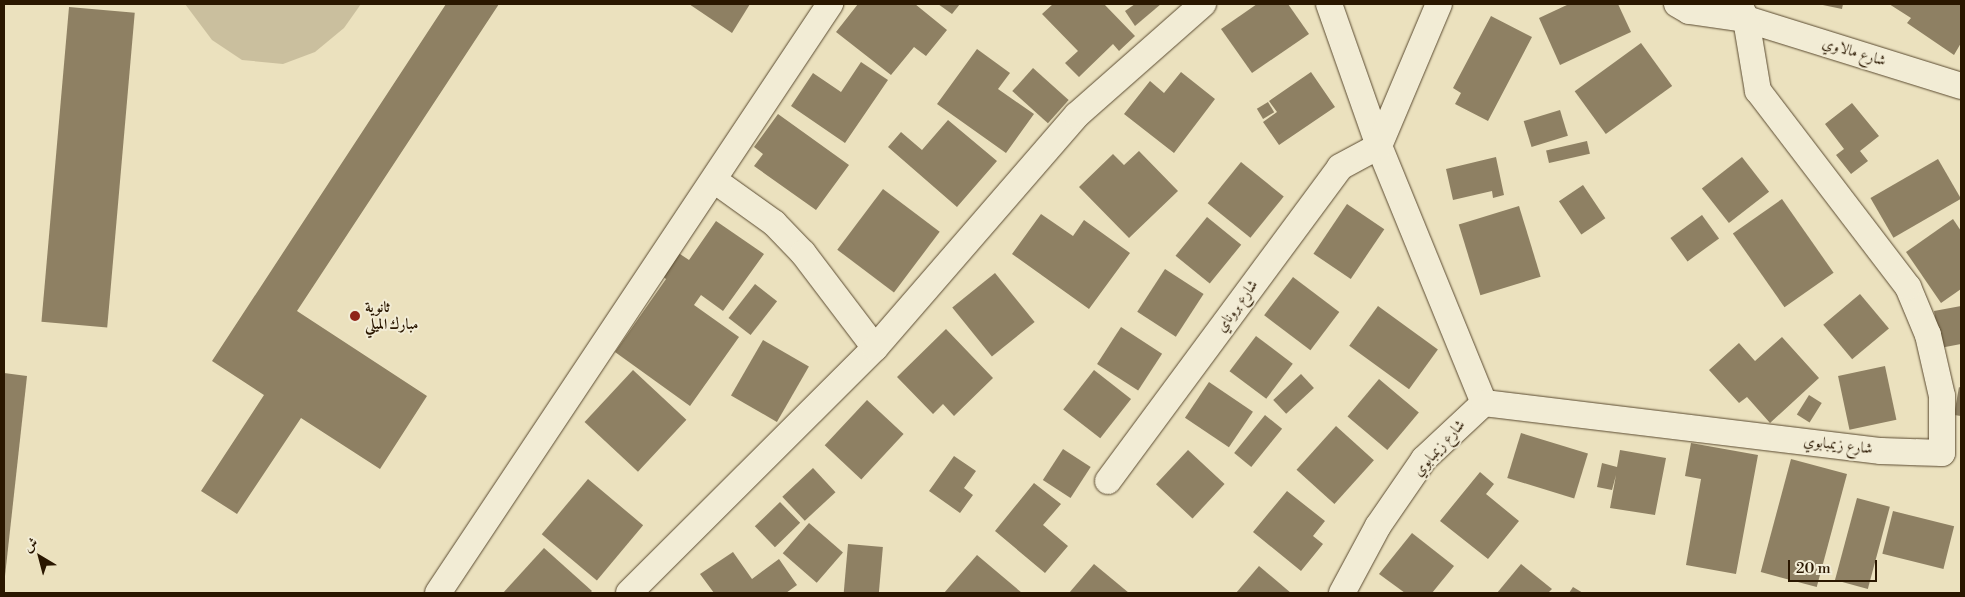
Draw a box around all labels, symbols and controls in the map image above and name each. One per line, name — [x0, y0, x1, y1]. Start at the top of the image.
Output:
street label: شارع مالاوي — [1820, 34, 1888, 70]
street label: شارع بروناي — [1212, 276, 1262, 336]
place label: ثانوية مبارك الميلي — [365, 298, 418, 333]
marker: ثانوية مبارك الميلي — [349, 310, 361, 322]
street label: شارع زيمبابوي — [1409, 416, 1469, 480]
street label: شارع زيمبابوي — [1802, 432, 1874, 458]
north arrow — [15, 532, 65, 582]
text: ش — [20, 534, 42, 556]
scale bar — [1790, 550, 1879, 582]
text: 20 m — [1796, 559, 1831, 578]

